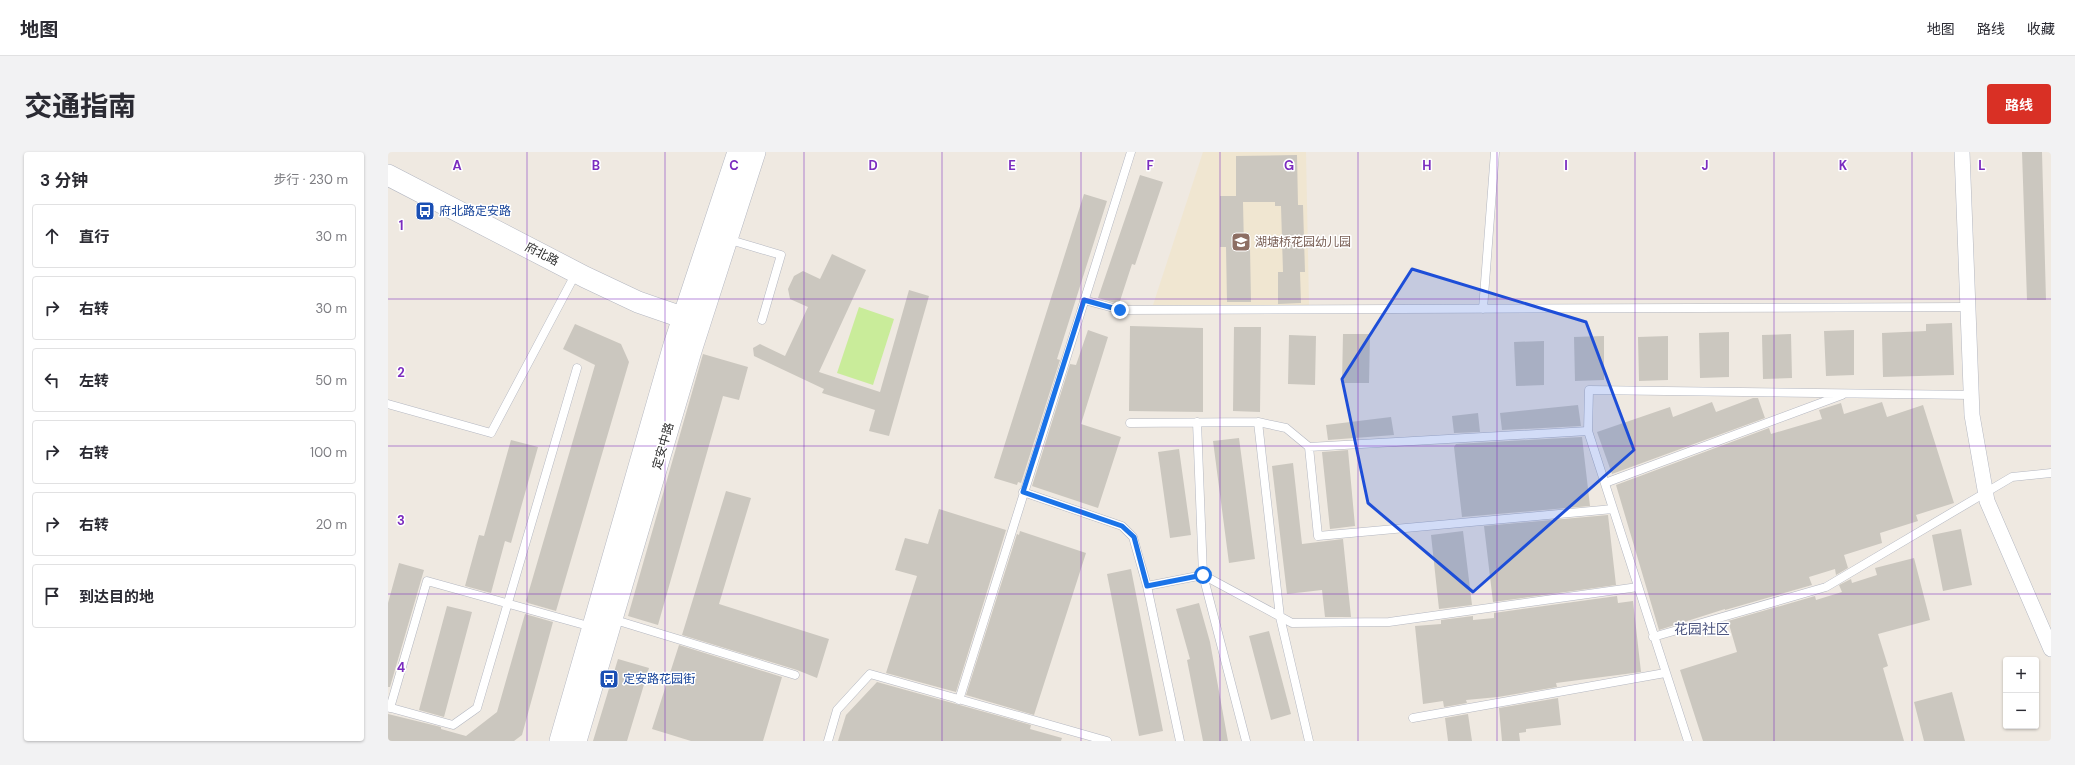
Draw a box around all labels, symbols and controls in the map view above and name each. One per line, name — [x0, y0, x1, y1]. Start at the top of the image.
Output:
text: 地图 — [20, 17, 58, 42]
text: 地图 — [1927, 20, 1955, 38]
text: 路线 — [1977, 20, 2005, 38]
text: 收藏 — [2027, 20, 2055, 38]
button: 路线 — [1987, 84, 2051, 124]
text: 交通指南 — [24, 88, 136, 125]
text: A — [452, 157, 462, 174]
text: B — [592, 157, 600, 174]
text: C — [729, 157, 739, 174]
text: D — [868, 157, 878, 174]
text: E — [1008, 157, 1016, 174]
text: F — [1146, 157, 1154, 174]
text: G — [1284, 157, 1294, 174]
text: H — [1422, 157, 1432, 174]
text: I — [1564, 157, 1568, 174]
text: J — [1701, 157, 1709, 174]
text: K — [1839, 157, 1848, 174]
text: L — [1978, 157, 1986, 174]
text: 3 分钟 — [40, 169, 88, 191]
text: 步行 · 230 m — [273, 171, 348, 188]
bus stop icon: 府北路定安路 — [414, 200, 436, 222]
place label: 府北路定安路 — [439, 203, 511, 219]
text: 1 — [399, 217, 403, 234]
icon: ahead — [41, 225, 63, 247]
text: 直行 — [79, 227, 109, 247]
text: 30 m — [315, 228, 347, 245]
school or university icon: 湖塘桥花园幼儿园 — [1230, 231, 1252, 253]
place label: 湖塘桥花园幼儿园 — [1255, 234, 1351, 250]
street label: 府北路 — [522, 239, 562, 269]
icon: right — [41, 297, 63, 319]
text: 右转 — [79, 299, 109, 319]
text: 30 m — [315, 300, 347, 317]
route end — [1111, 301, 1129, 319]
text: 2 — [397, 364, 405, 381]
icon: left — [41, 369, 63, 391]
text: 左转 — [79, 371, 109, 391]
text: 50 m — [315, 372, 347, 389]
street label: 定安中路 — [649, 421, 677, 471]
icon: right — [41, 441, 63, 463]
text: 右转 — [79, 443, 109, 463]
text: 100 m — [310, 444, 347, 461]
text: 3 — [397, 512, 405, 529]
icon: right — [41, 513, 63, 535]
text: 右转 — [79, 515, 109, 535]
text: 20 m — [316, 516, 347, 533]
route start — [1194, 566, 1212, 584]
icon: arrive — [41, 585, 63, 607]
text: 到达目的地 — [79, 587, 154, 607]
district label: 花园社区 — [1674, 620, 1730, 638]
map controls — [2003, 657, 2039, 729]
button: + — [2003, 657, 2039, 693]
text: 4 — [397, 659, 405, 676]
bus stop icon: 定安路花园街 — [598, 668, 620, 690]
place label: 定安路花园街 — [623, 671, 695, 687]
button: − — [2003, 693, 2039, 729]

